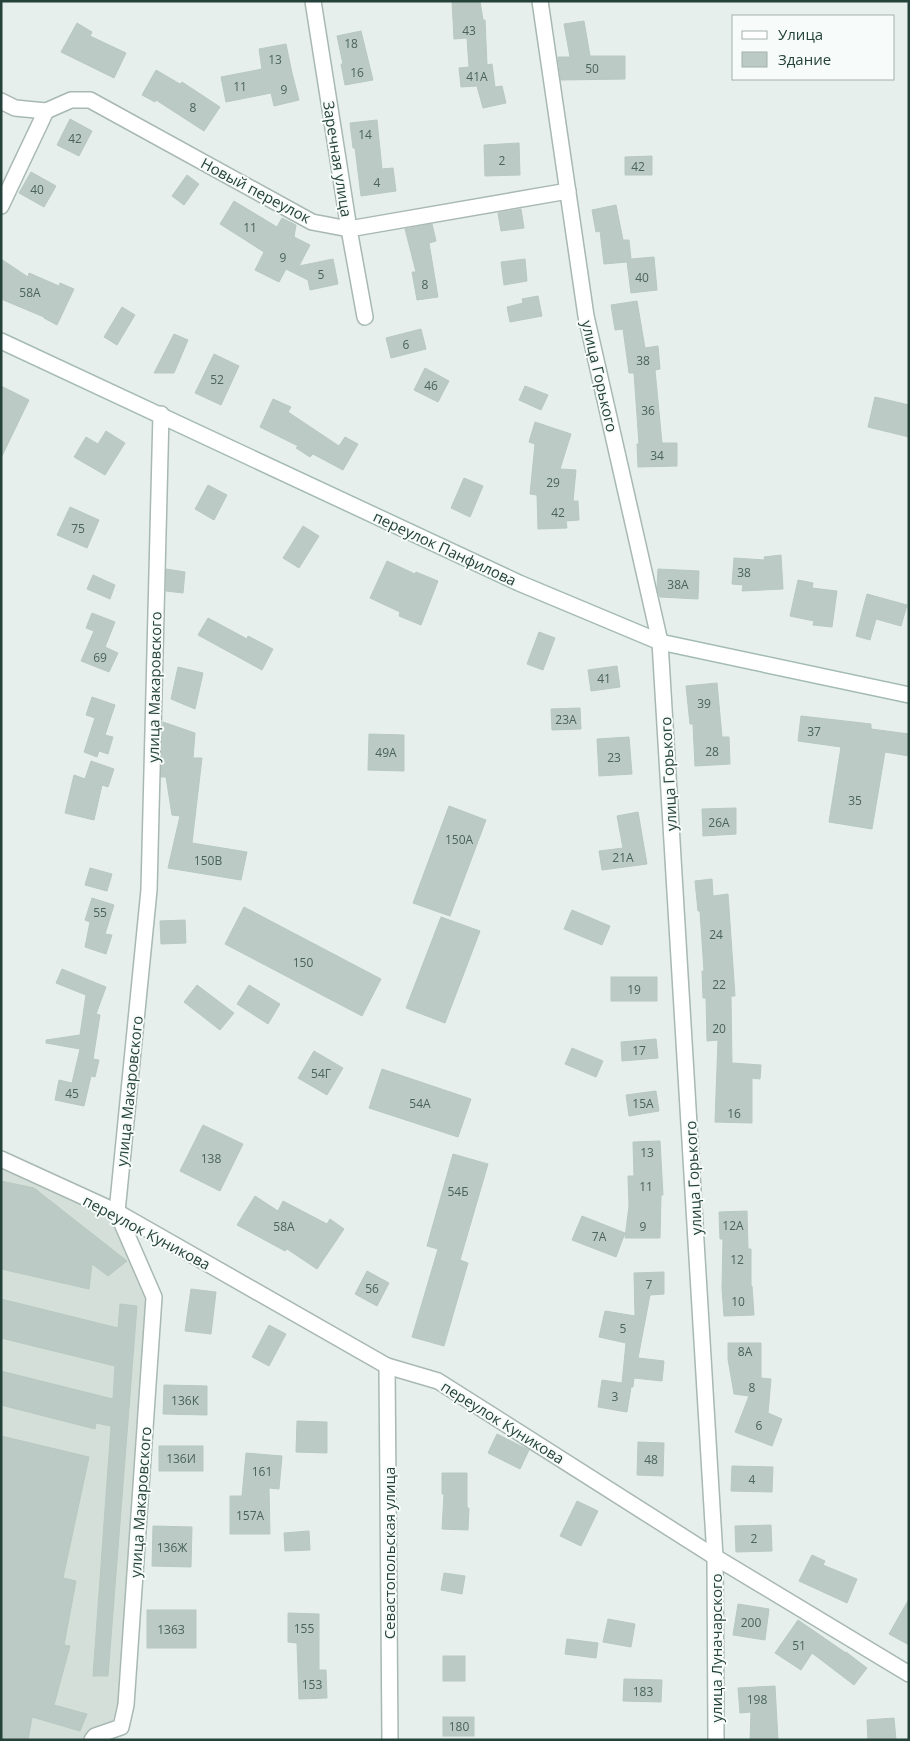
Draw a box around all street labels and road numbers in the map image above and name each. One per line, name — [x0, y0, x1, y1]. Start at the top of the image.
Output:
street label: Заречная улица — [319, 100, 357, 218]
street label: Новый переулок — [198, 153, 315, 228]
street label: улица Горького — [577, 318, 623, 434]
street label: переулок Панфилова — [370, 506, 520, 590]
street label: улица Макаровского — [143, 611, 165, 763]
street label: улица Горького — [655, 716, 681, 832]
street label: улица Макаровского — [111, 1015, 147, 1167]
street label: улица Горького — [680, 1120, 706, 1236]
street label: переулок Куникова — [80, 1190, 214, 1274]
street label: переулок Куникова — [438, 1376, 568, 1468]
street label: улица Макаровского — [125, 1426, 155, 1578]
street label: Севастопольская улица — [379, 1467, 399, 1639]
street label: улица Луначарского — [706, 1573, 726, 1723]

